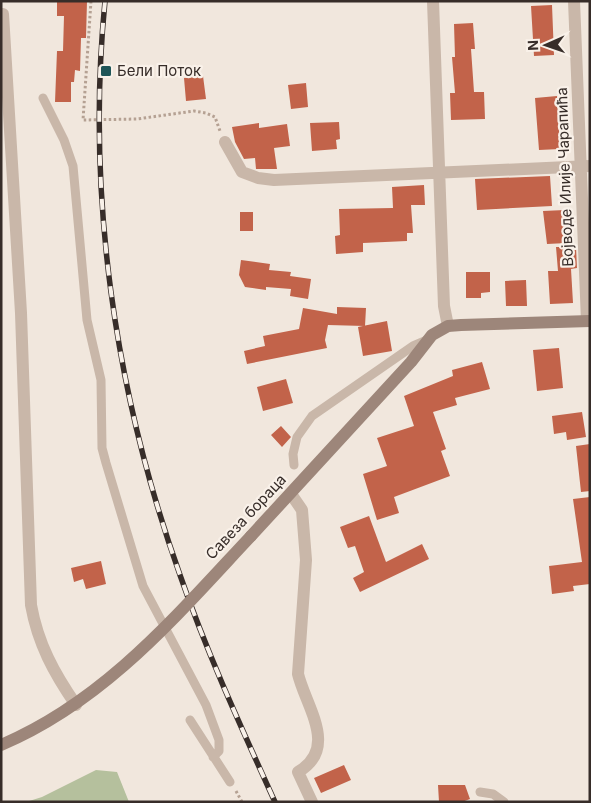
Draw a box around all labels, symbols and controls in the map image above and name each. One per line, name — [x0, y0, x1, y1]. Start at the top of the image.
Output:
north arrow — [521, 20, 571, 70]
text: N — [524, 40, 541, 51]
place label: Бели Поток — [117, 61, 201, 80]
marker: Бели Поток — [99, 64, 113, 78]
street label: Војводе Илије Чарапића — [552, 87, 577, 267]
street label: Савеза бораца — [201, 470, 290, 563]

